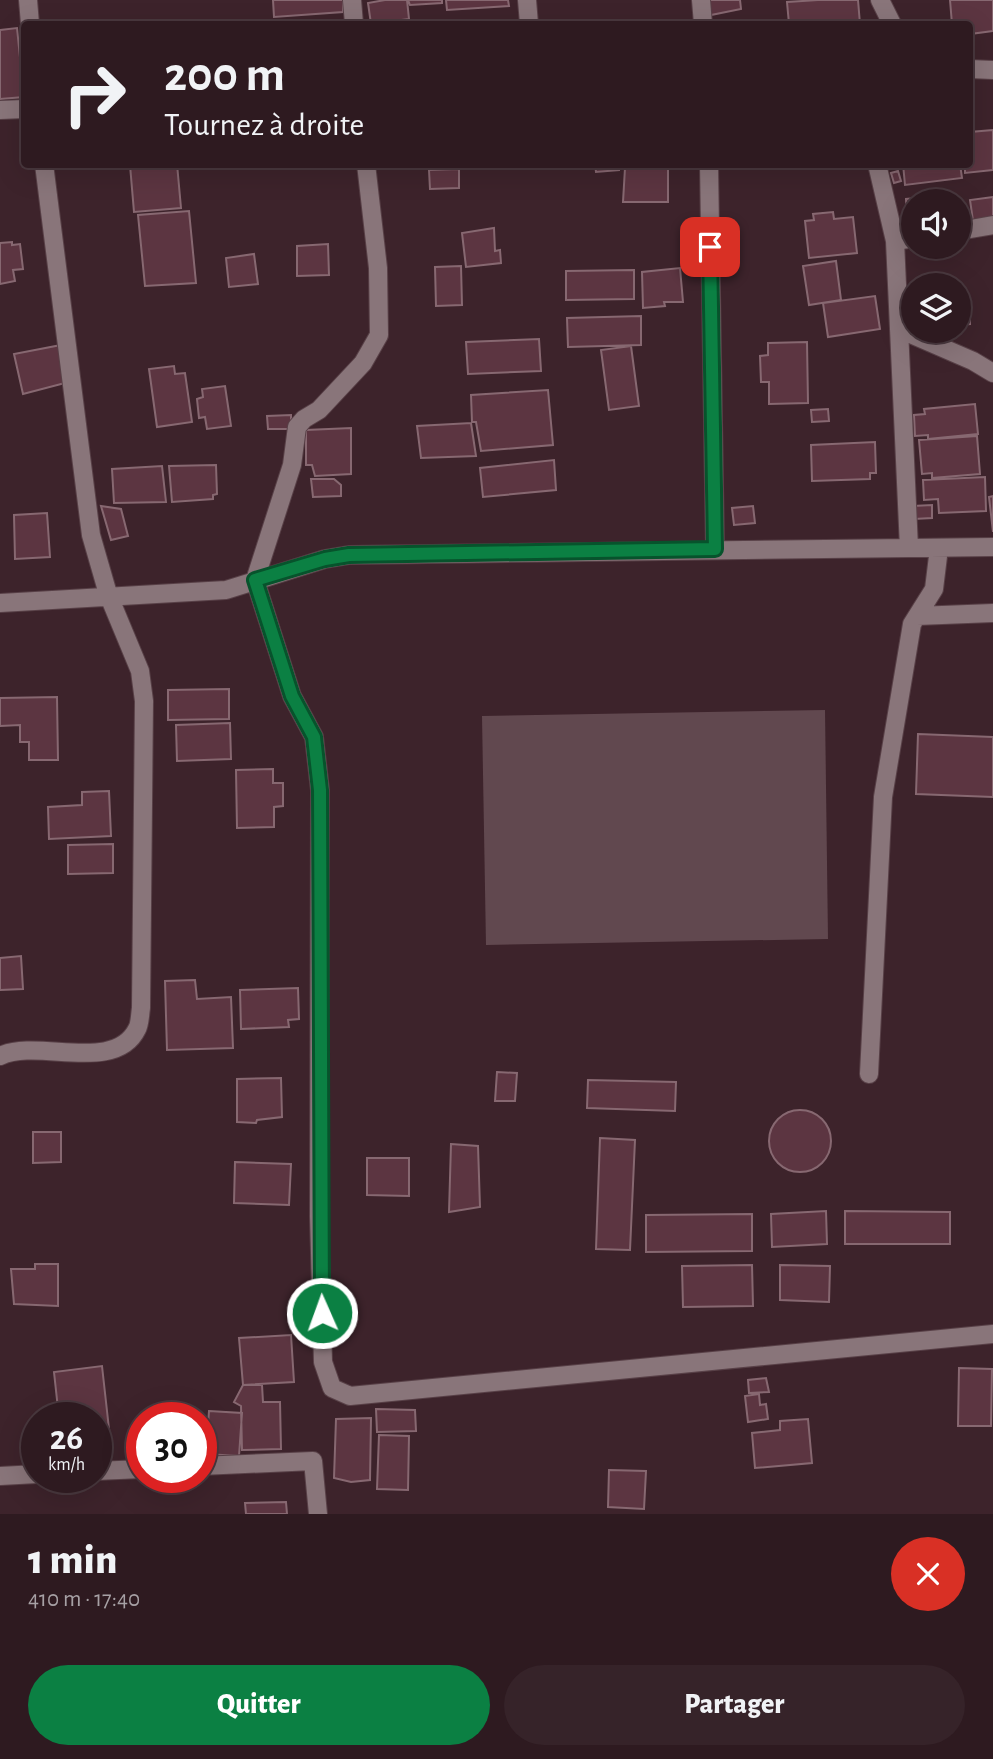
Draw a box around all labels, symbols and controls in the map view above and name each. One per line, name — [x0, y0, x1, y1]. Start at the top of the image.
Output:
icon: right — [49, 49, 140, 140]
text: 200 m — [164, 51, 285, 100]
text: Tournez à droite — [164, 109, 364, 141]
map controls — [901, 189, 971, 343]
button: sound — [901, 189, 971, 259]
pin — [680, 217, 740, 277]
icon: arrive — [691, 228, 729, 266]
button: layers — [901, 273, 971, 343]
position arrow — [285, 1276, 359, 1350]
speed limit sign: 30 — [126, 1402, 217, 1493]
text: 26 — [50, 1421, 83, 1456]
text: km/h — [48, 1456, 85, 1474]
button: close — [891, 1537, 965, 1611]
text: 1 min — [28, 1539, 117, 1581]
text: 410 m · 17:40 — [28, 1588, 140, 1611]
button: Quitter — [28, 1665, 490, 1745]
button: Partager — [504, 1665, 965, 1745]

